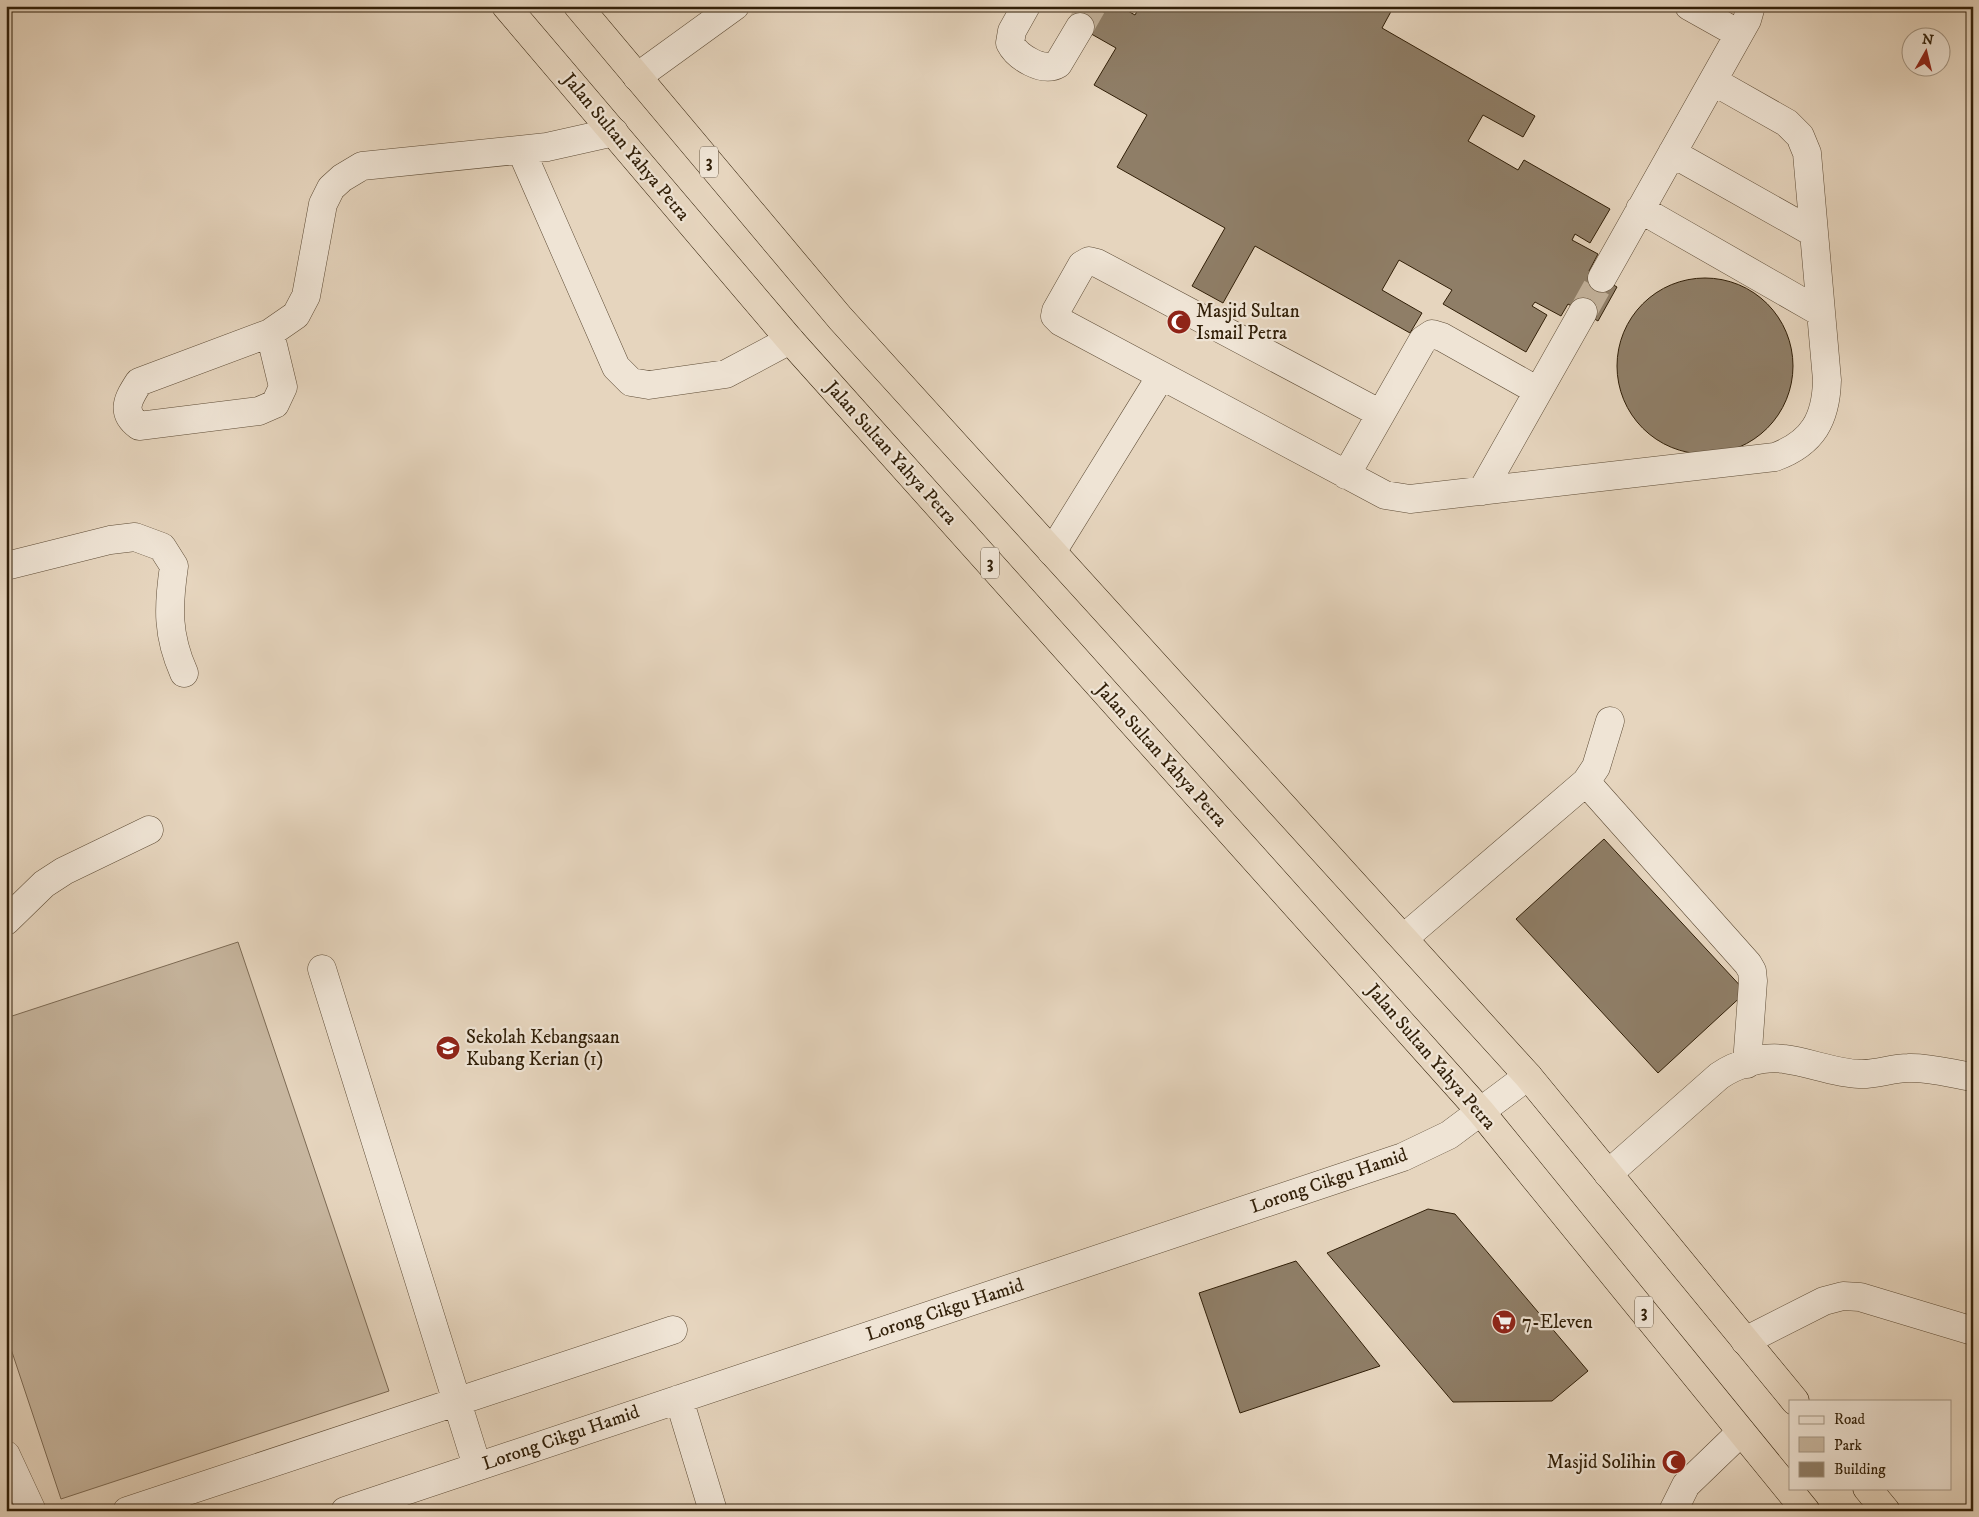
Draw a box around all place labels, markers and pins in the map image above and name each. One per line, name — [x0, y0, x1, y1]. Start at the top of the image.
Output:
place label: Masjid Sultan Ismail Petra — [1196, 300, 1300, 345]
mosque icon: Masjid Sultan Ismail Petra — [1166, 309, 1192, 335]
place label: Sekolah Kebangsaan Kubang Kerian (1) — [466, 1026, 620, 1071]
school or university icon: Sekolah Kebangsaan Kubang Kerian (1) — [435, 1035, 461, 1061]
supermarket icon: 7-Eleven — [1491, 1309, 1517, 1335]
place label: 7-Eleven — [1522, 1311, 1593, 1334]
mosque icon: Masjid Solihin — [1661, 1449, 1687, 1475]
place label: Masjid Solihin — [1547, 1451, 1656, 1474]

